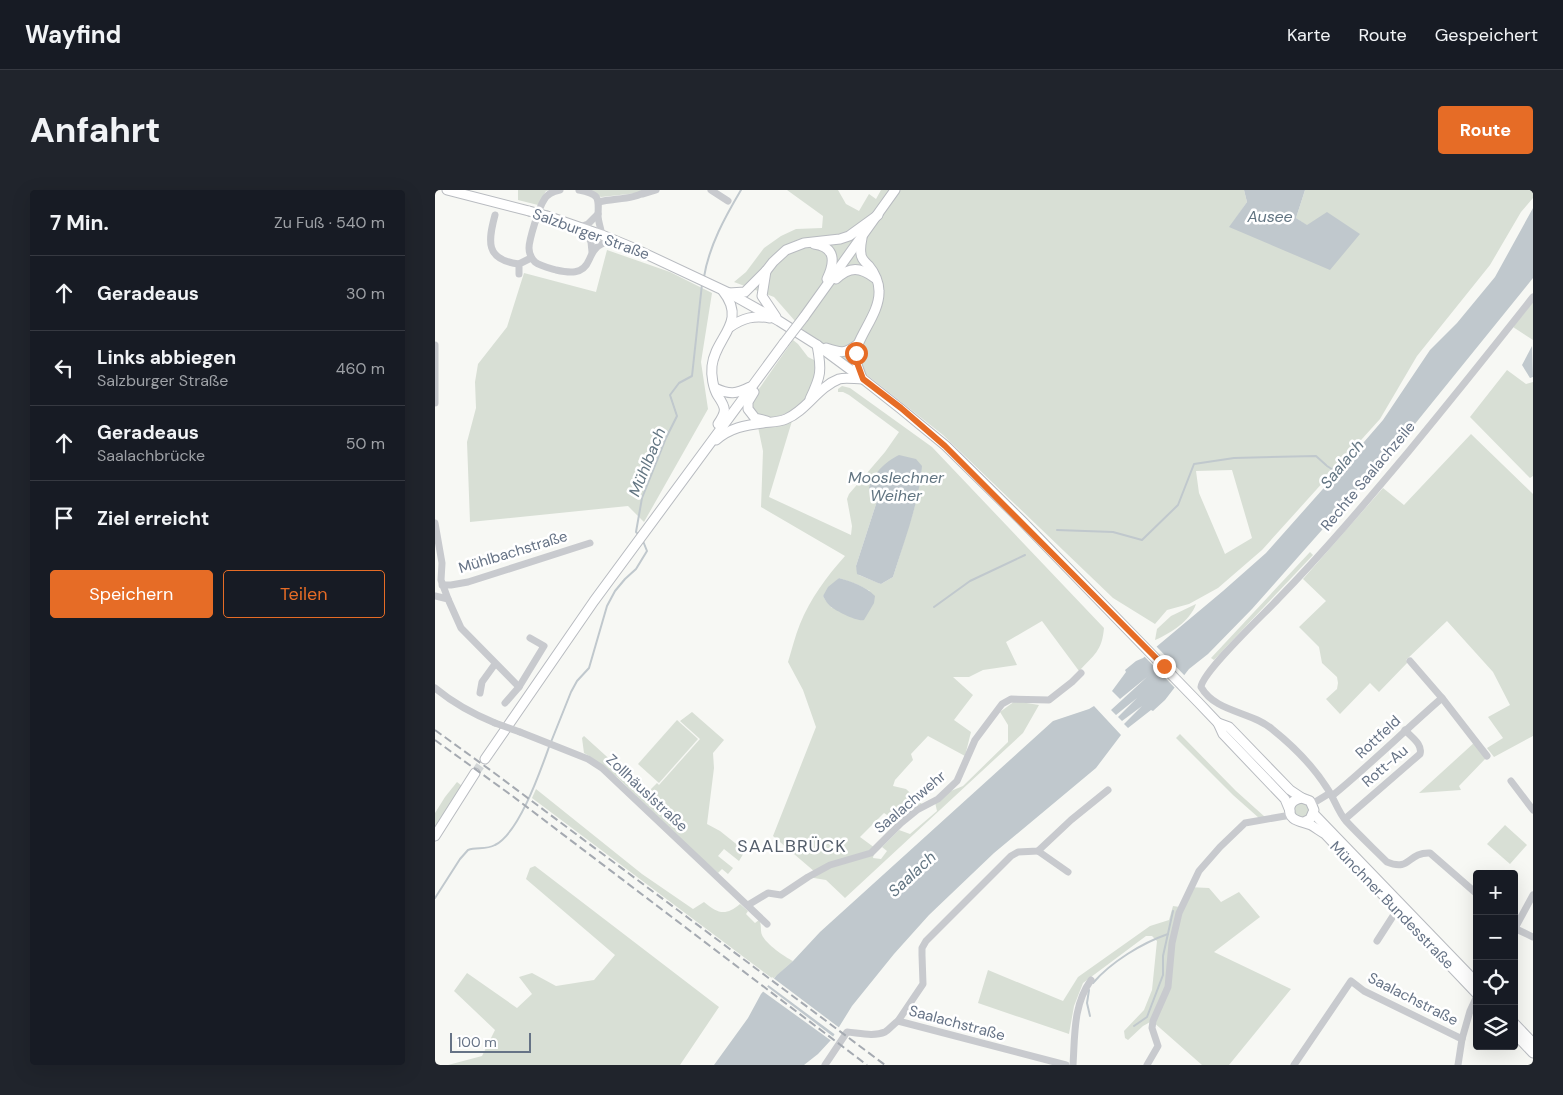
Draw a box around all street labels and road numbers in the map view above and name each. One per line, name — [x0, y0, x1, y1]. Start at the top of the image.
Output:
street label: Salzburger Straße — [530, 204, 652, 264]
street label: Rechte Saalachzeile — [1316, 417, 1420, 535]
street label: Mühlbachstraße — [456, 526, 570, 578]
street label: Rottfeld — [1351, 711, 1405, 763]
street label: Rott-Au — [1358, 740, 1412, 792]
street label: Zollhäuslstraße — [602, 750, 692, 836]
street label: Saalachwehr — [870, 766, 950, 838]
street label: Münchner Bundesstraße — [1326, 837, 1458, 973]
street label: Saalachstraße — [1364, 968, 1462, 1030]
street label: Saalachstraße — [907, 1001, 1007, 1045]

